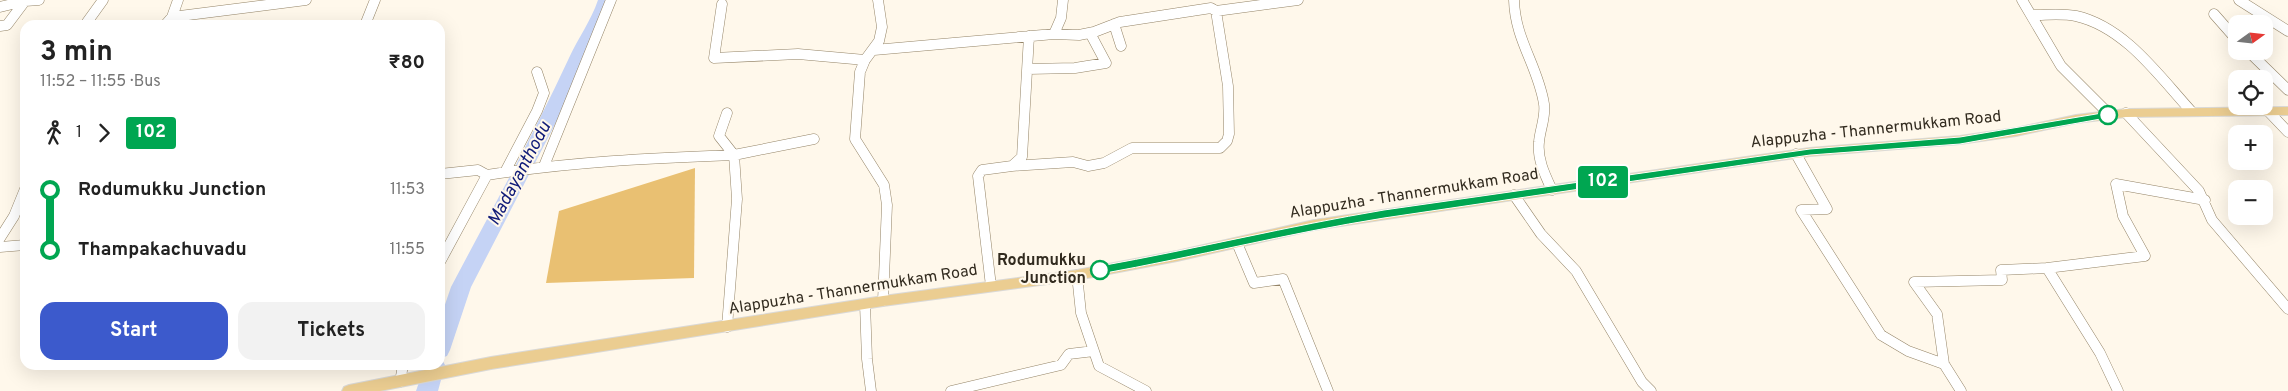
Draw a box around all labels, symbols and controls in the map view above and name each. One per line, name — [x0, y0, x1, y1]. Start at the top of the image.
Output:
north arrow — [2228, 15, 2272, 60]
map controls — [2228, 15, 2273, 225]
text: 3 min — [40, 35, 113, 71]
text: ₹80 — [388, 51, 425, 75]
button: locate — [2228, 70, 2273, 115]
text: 11:52 – 11:55 · Bus — [40, 72, 161, 92]
unlabelled marker — [2098, 105, 2118, 125]
street label: Alappuzha - Thannermukkam Road — [1750, 107, 2002, 153]
water label: Madayanthodu — [483, 118, 557, 230]
icon: walk — [40, 119, 68, 147]
icon: forward — [90, 119, 118, 147]
text: 102 — [136, 121, 166, 144]
text: 1 — [76, 123, 82, 143]
button: + — [2228, 125, 2273, 170]
street label: Alappuzha - Thannermukkam Road — [1288, 164, 1540, 224]
line badge: 102 — [1574, 166, 1632, 198]
text: 102 — [1588, 170, 1618, 193]
text: Rodumukku Junction — [78, 178, 266, 202]
text: 11:53 — [390, 180, 425, 200]
button: − — [2228, 180, 2273, 225]
text: Thampakachuvadu — [78, 238, 247, 262]
text: 11:55 — [390, 240, 425, 260]
place label: Rodumukku Junction — [997, 251, 1086, 289]
street label: Alappuzha - Thannermukkam Road — [727, 260, 979, 320]
marker: Rodumukku Junction — [1090, 260, 1110, 280]
button: Start — [40, 302, 228, 360]
button: Tickets — [238, 302, 425, 360]

